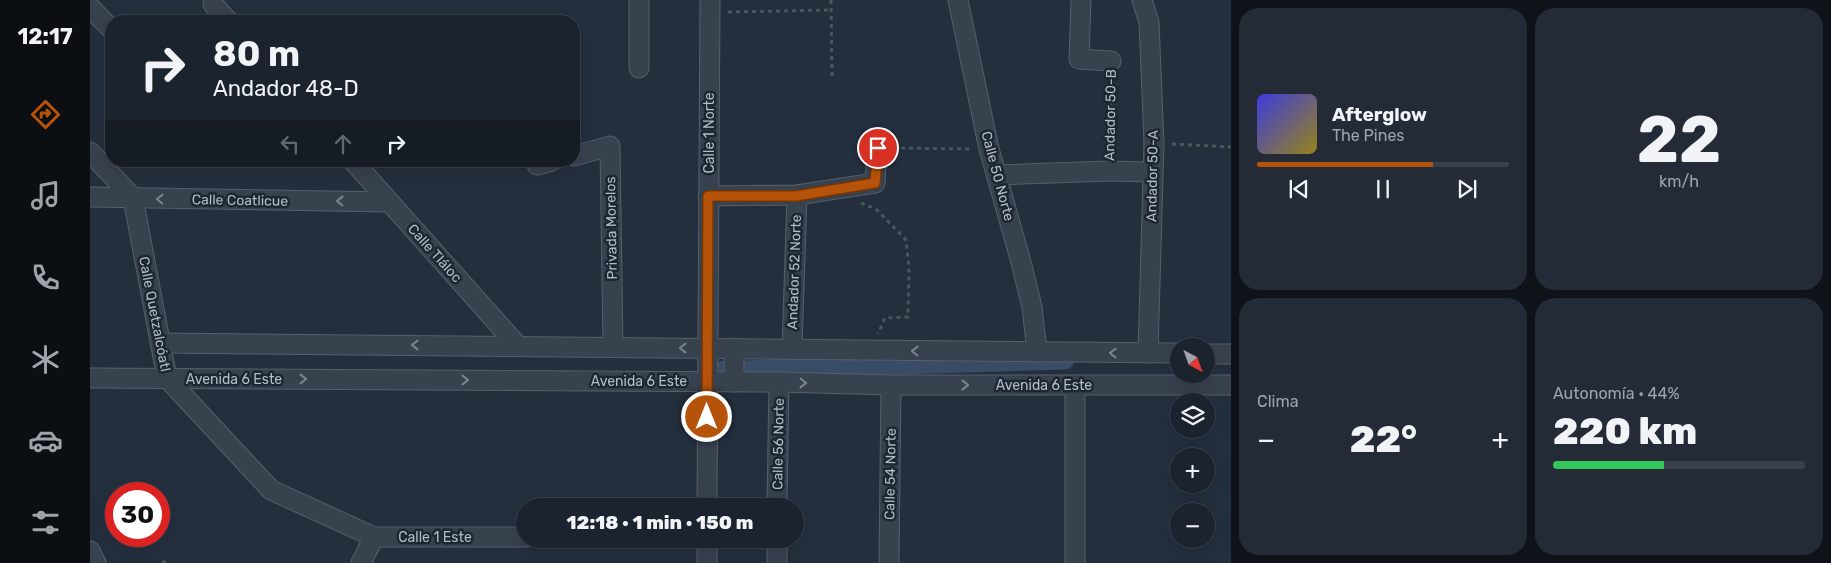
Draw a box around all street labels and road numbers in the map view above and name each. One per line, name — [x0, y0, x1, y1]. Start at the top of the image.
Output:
street label: Andador 50-B — [1101, 69, 1120, 161]
street label: Calle 1 Norte — [701, 92, 718, 173]
street label: Calle 50 Norte — [977, 129, 1018, 223]
street label: Andador 50-A — [1143, 129, 1162, 222]
street label: Privada Morelos — [602, 176, 621, 280]
street label: Calle Coatlicue — [192, 191, 288, 210]
street label: Andador 52 Norte — [784, 214, 805, 330]
street label: Calle Tláloc — [404, 221, 466, 286]
street label: Calle Quetzalcóatl — [135, 255, 174, 373]
street label: Avenida 6 Este — [186, 371, 282, 388]
street label: Avenida 6 Este — [591, 373, 687, 390]
street label: Avenida 6 Este — [996, 377, 1092, 394]
street label: Calle 56 Norte — [769, 398, 788, 490]
street label: Calle 54 Norte — [881, 428, 900, 520]
street label: Calle 1 Este — [398, 529, 472, 546]

